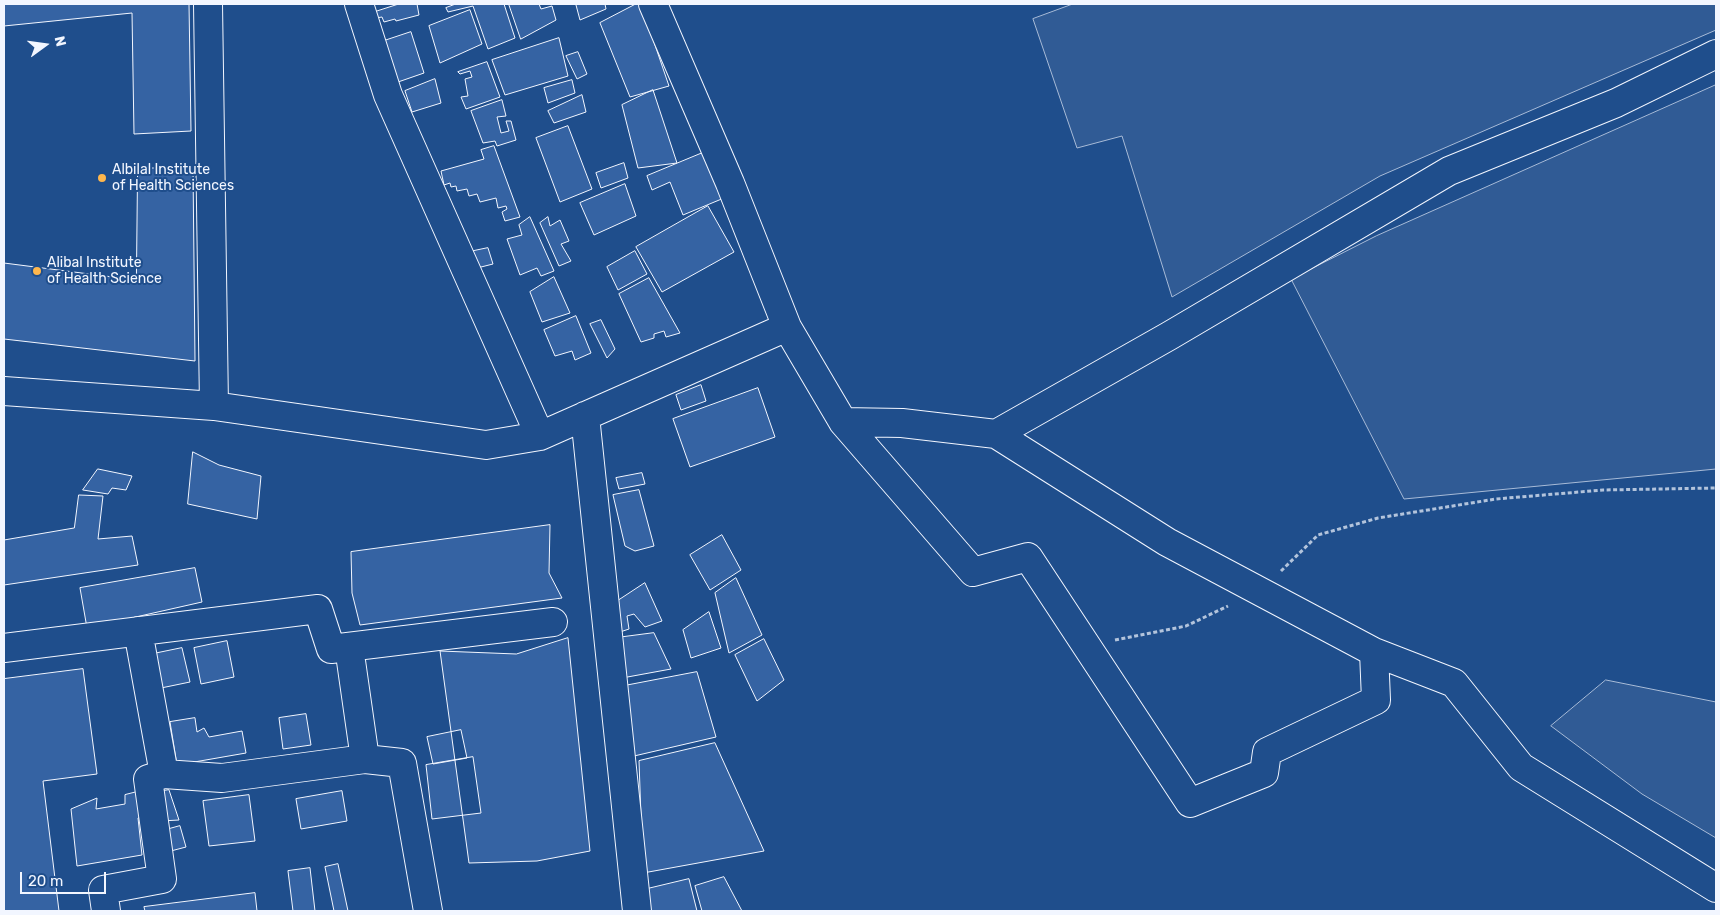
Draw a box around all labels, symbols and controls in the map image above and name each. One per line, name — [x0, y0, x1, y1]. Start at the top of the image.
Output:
north arrow — [20, 20, 70, 70]
text: N — [51, 34, 70, 48]
place label: Albilal Institute of Health Sciences — [112, 162, 234, 194]
marker: Albilal Institute of Health Sciences — [96, 172, 108, 184]
place label: Alibal Institute of Health Science — [47, 255, 162, 288]
marker: Alibal Institute of Health Science — [31, 265, 43, 277]
scale bar — [22, 862, 109, 894]
text: 20 m — [28, 872, 63, 890]

